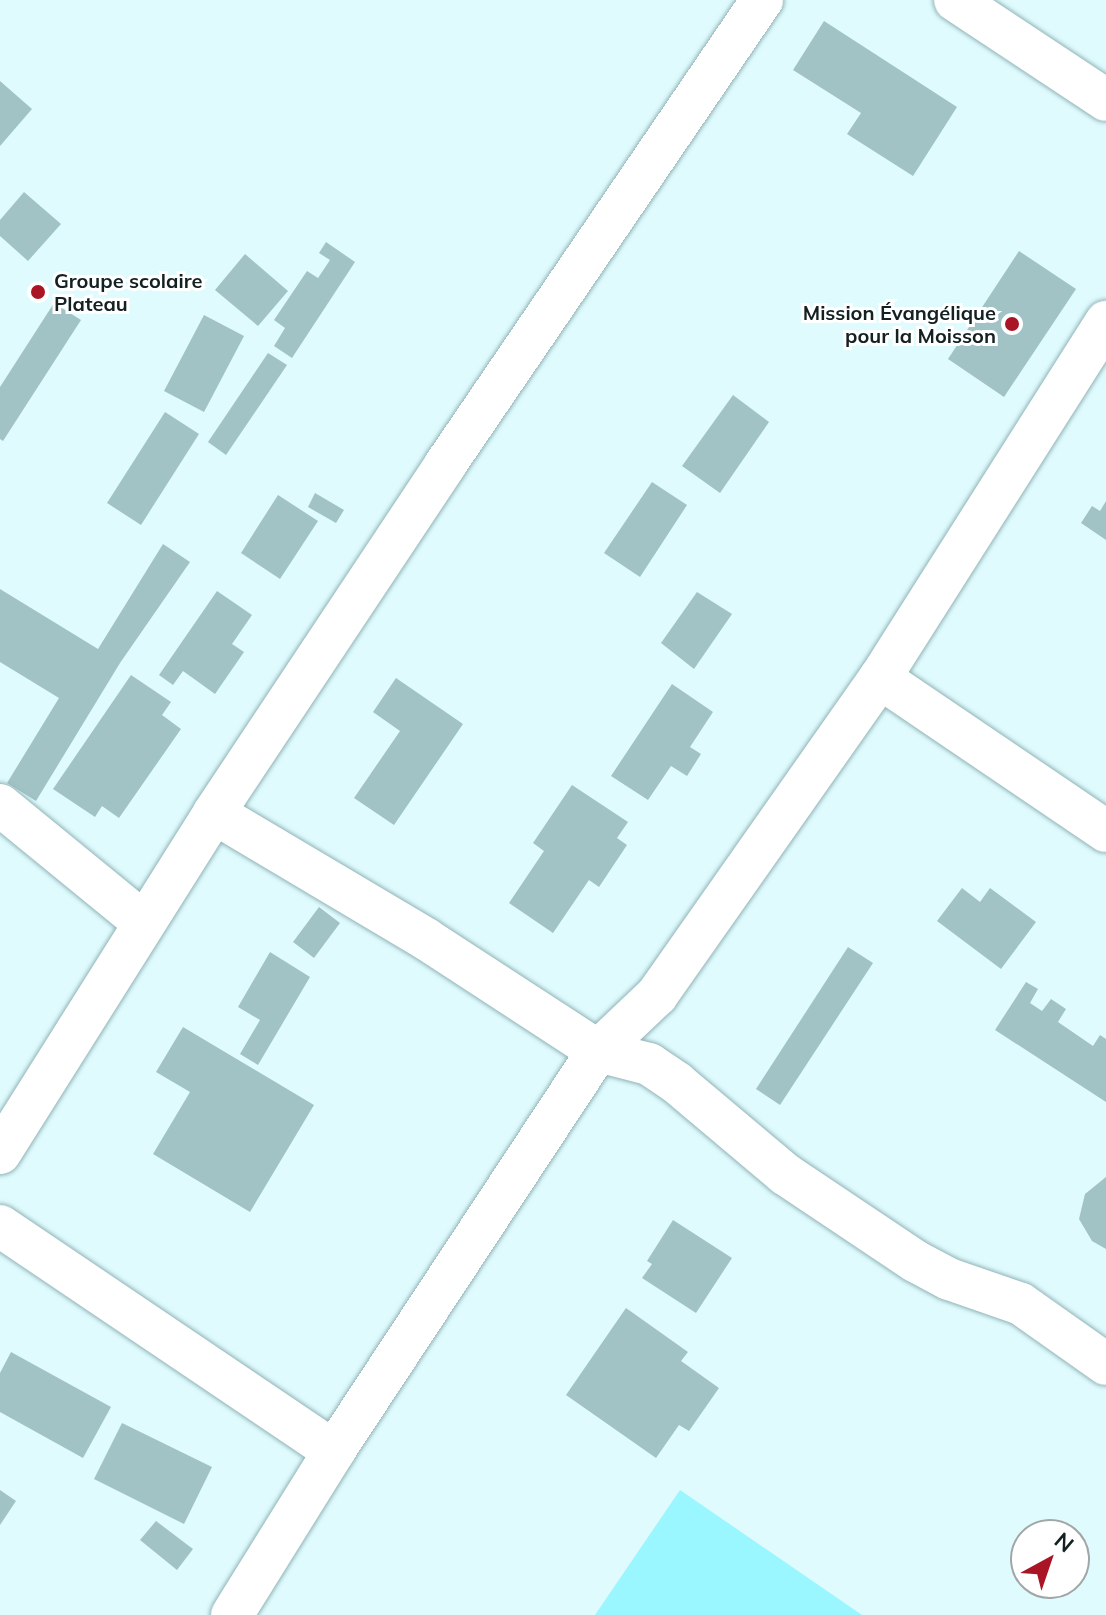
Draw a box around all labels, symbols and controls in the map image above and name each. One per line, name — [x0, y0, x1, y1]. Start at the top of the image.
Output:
place label: Groupe scolaire Plateau — [54, 268, 202, 315]
marker: Groupe scolaire Plateau — [29, 283, 47, 301]
place label: Mission Évangélique pour la Moisson — [803, 300, 996, 347]
marker: Mission Évangélique pour la Moisson — [1003, 315, 1021, 333]
north arrow — [1010, 1519, 1090, 1599]
text: N — [1049, 1526, 1080, 1558]

